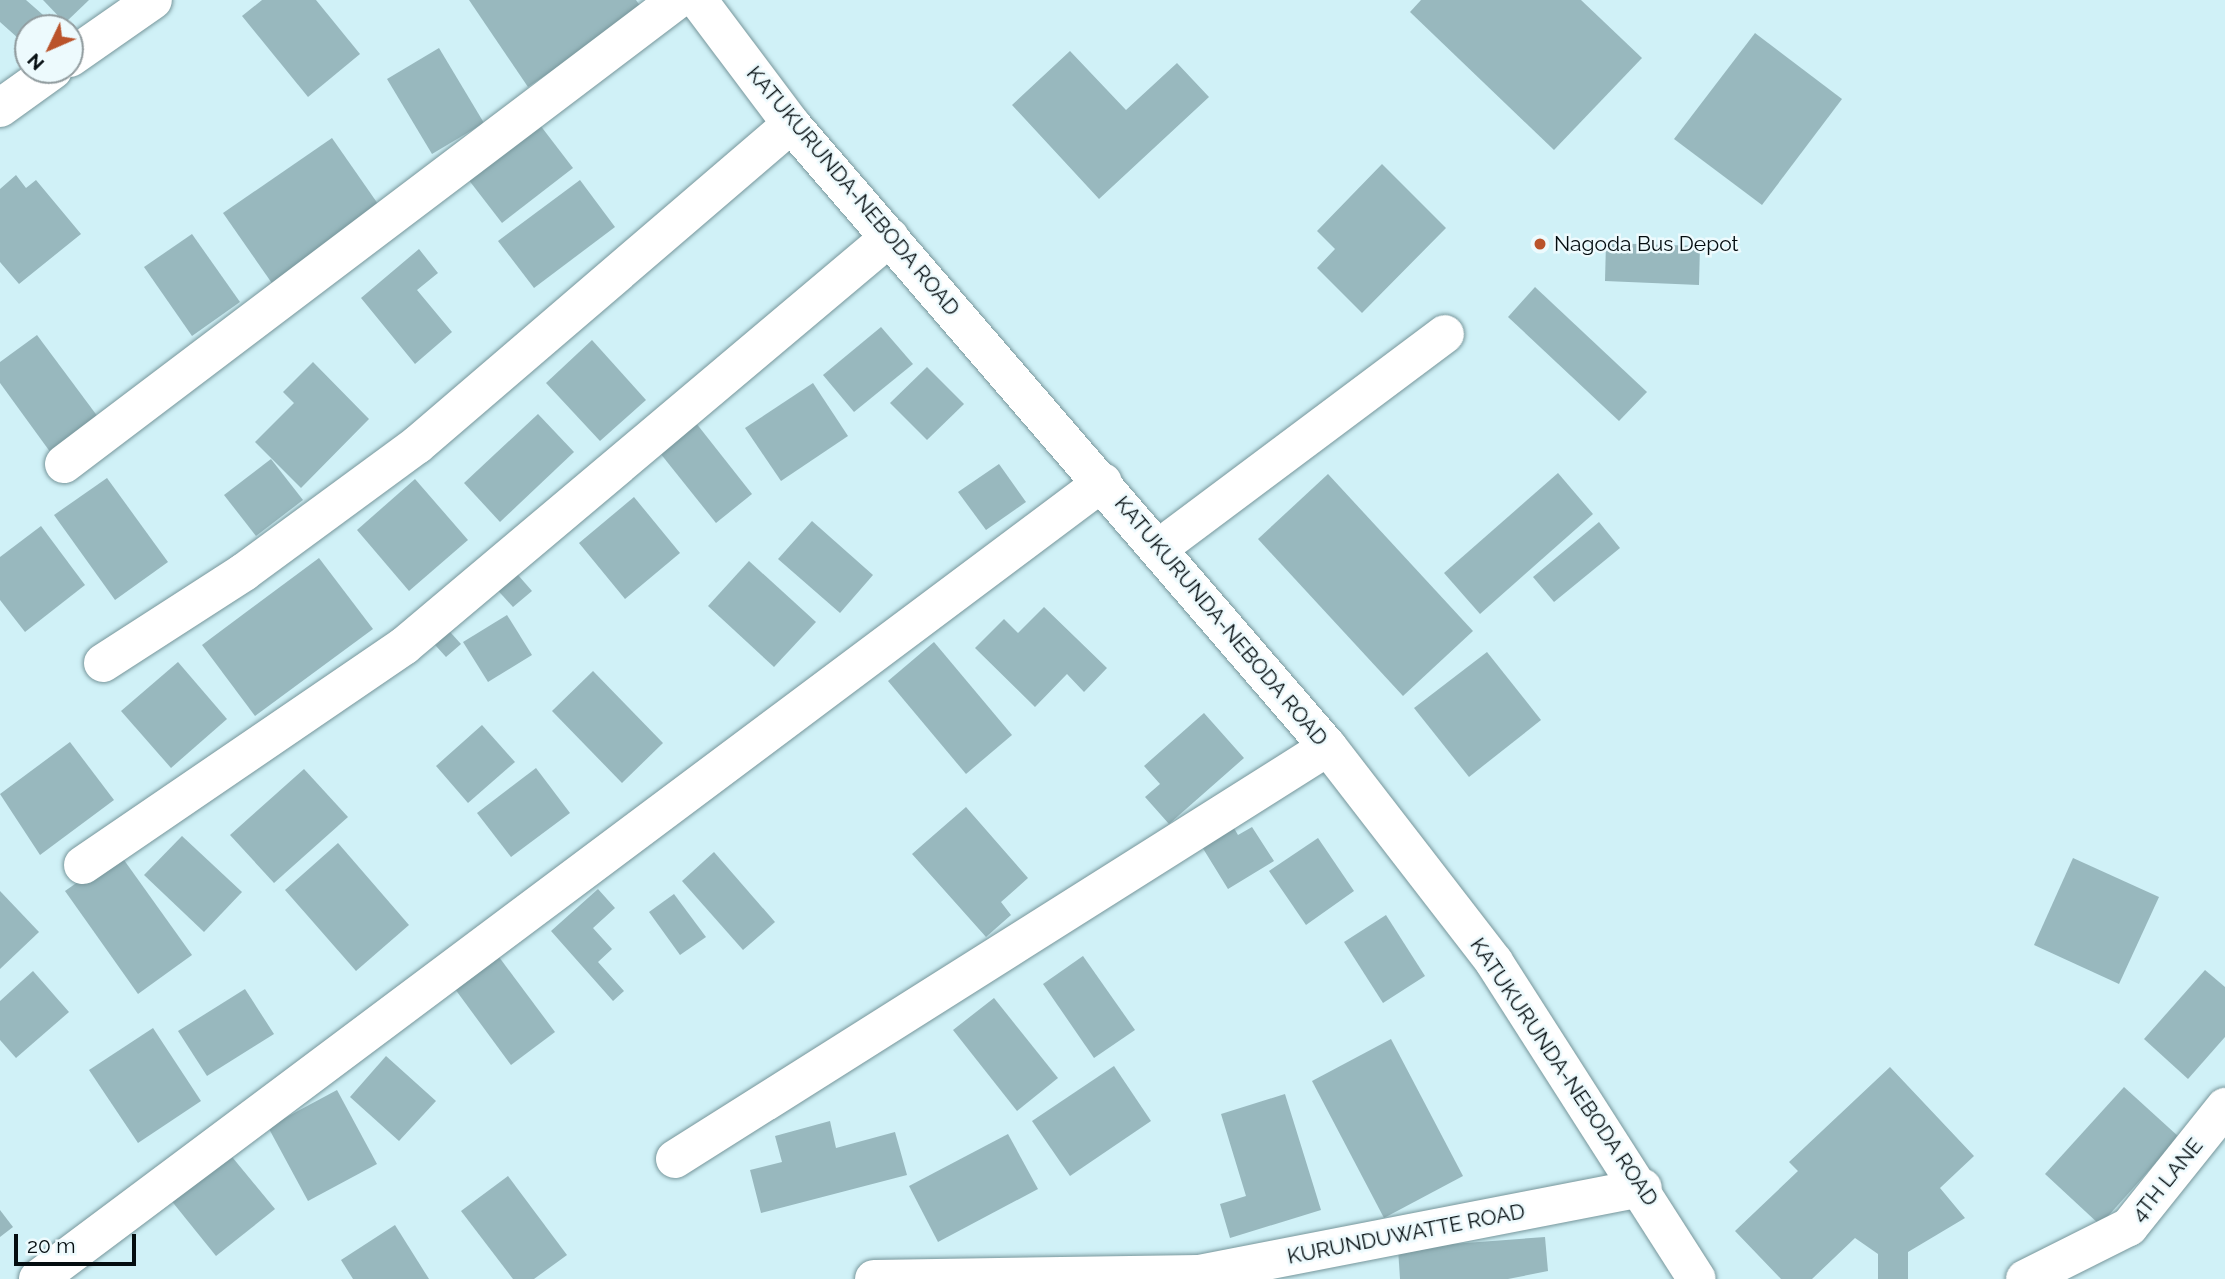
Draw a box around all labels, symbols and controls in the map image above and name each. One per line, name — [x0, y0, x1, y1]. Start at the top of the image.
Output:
north arrow — [14, 14, 84, 84]
text: N — [22, 49, 48, 75]
street label: KATUKURUNDA-NEBODA ROAD — [741, 61, 965, 321]
place label: Nagoda Bus Depot — [1554, 231, 1739, 257]
marker: Nagoda Bus Depot — [1532, 236, 1548, 252]
street label: KATUKURUNDA-NEBODA ROAD — [1109, 491, 1333, 751]
street label: KATUKURUNDA-NEBODA ROAD — [1465, 933, 1663, 1211]
street label: 4TH LANE — [2126, 1133, 2208, 1227]
street label: KURUNDUWATTE ROAD — [1285, 1199, 1527, 1269]
scale bar — [18, 1220, 140, 1264]
text: 20 m — [27, 1233, 75, 1258]

